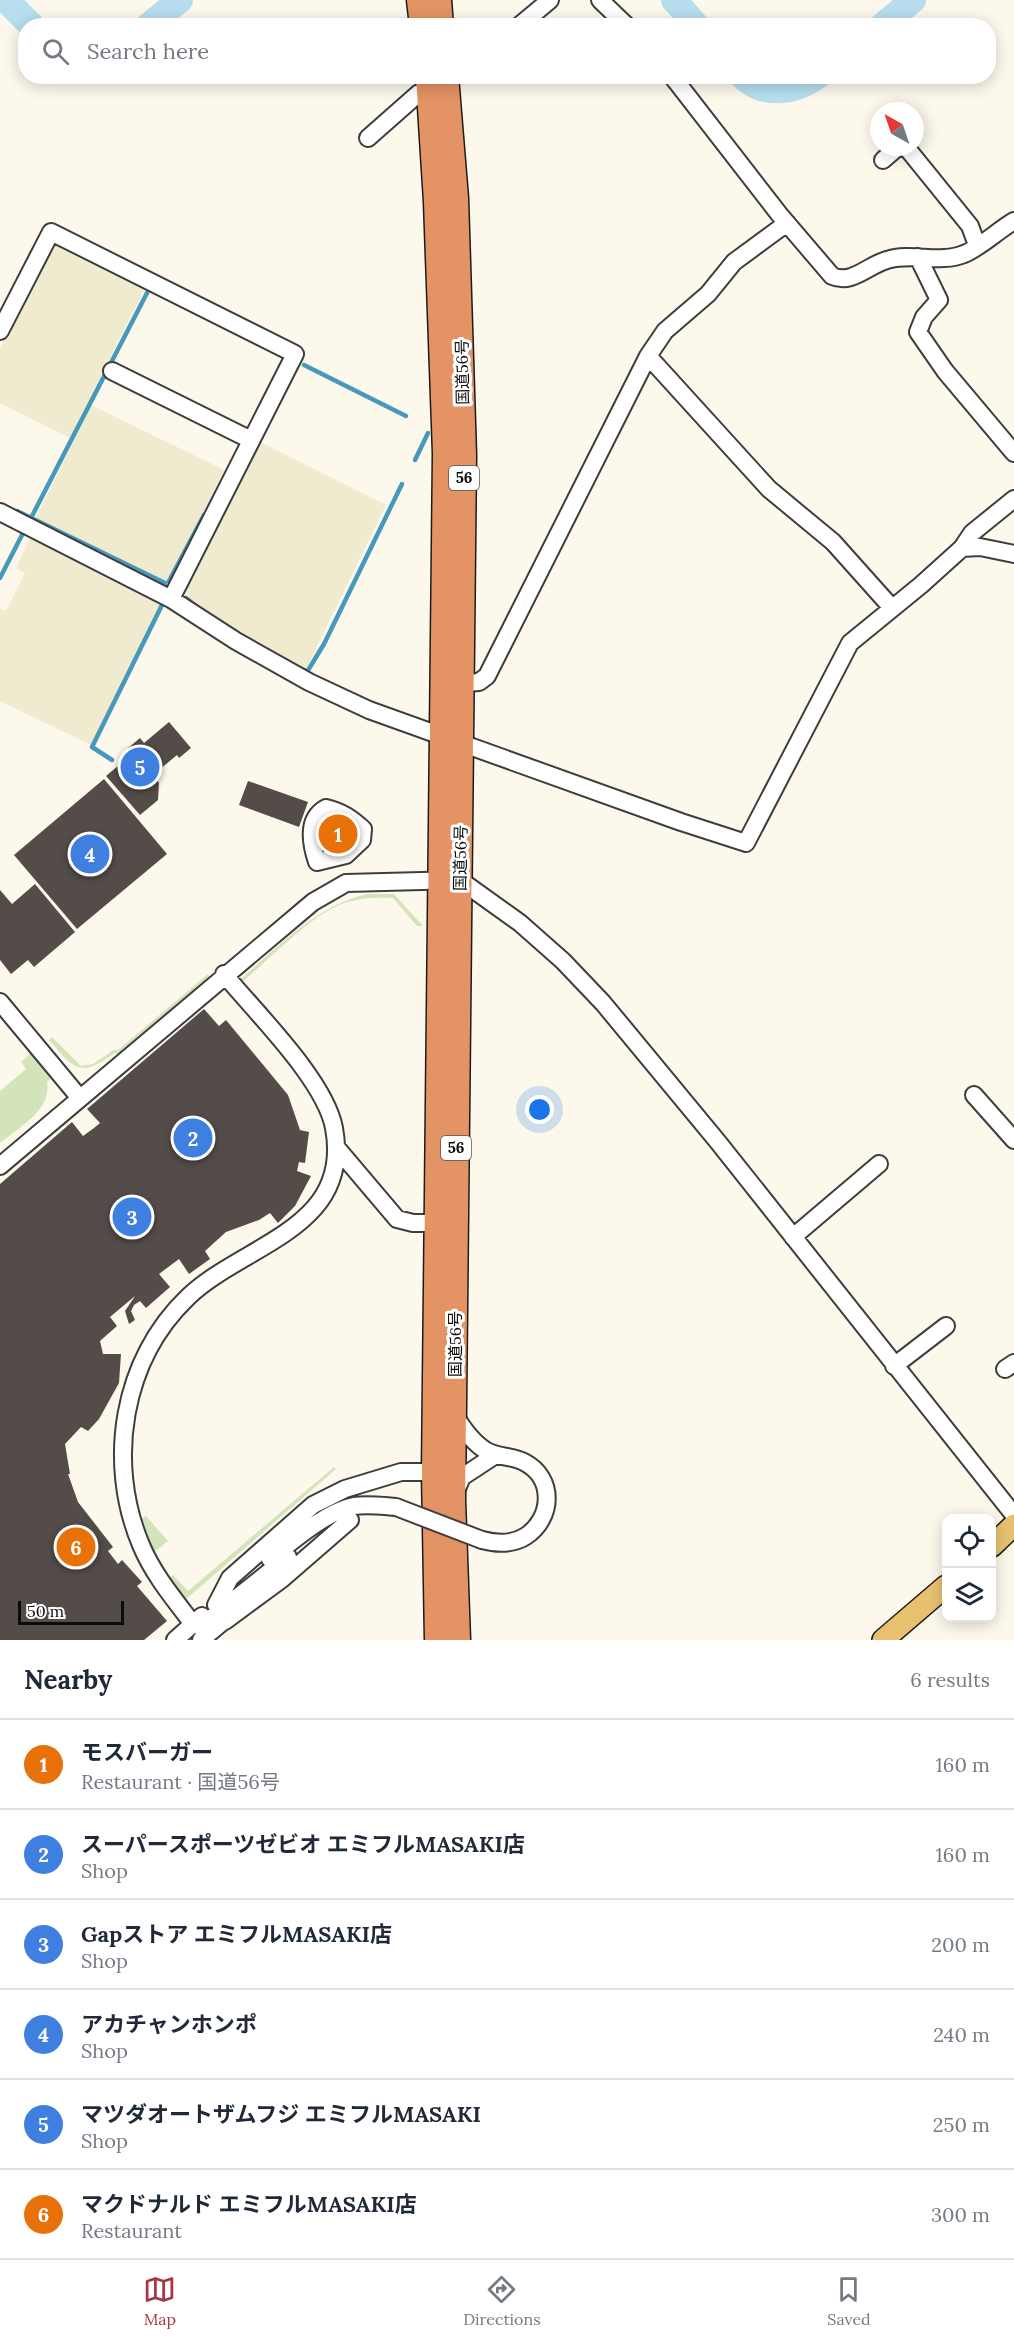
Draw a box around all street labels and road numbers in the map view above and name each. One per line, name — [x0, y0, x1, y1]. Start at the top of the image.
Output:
street label: 国道56号 — [451, 339, 473, 405]
road number: 56 — [449, 466, 479, 490]
street label: 国道56号 — [449, 825, 471, 891]
road number: 56 — [441, 1136, 471, 1160]
street label: 国道56号 — [445, 1311, 465, 1377]

